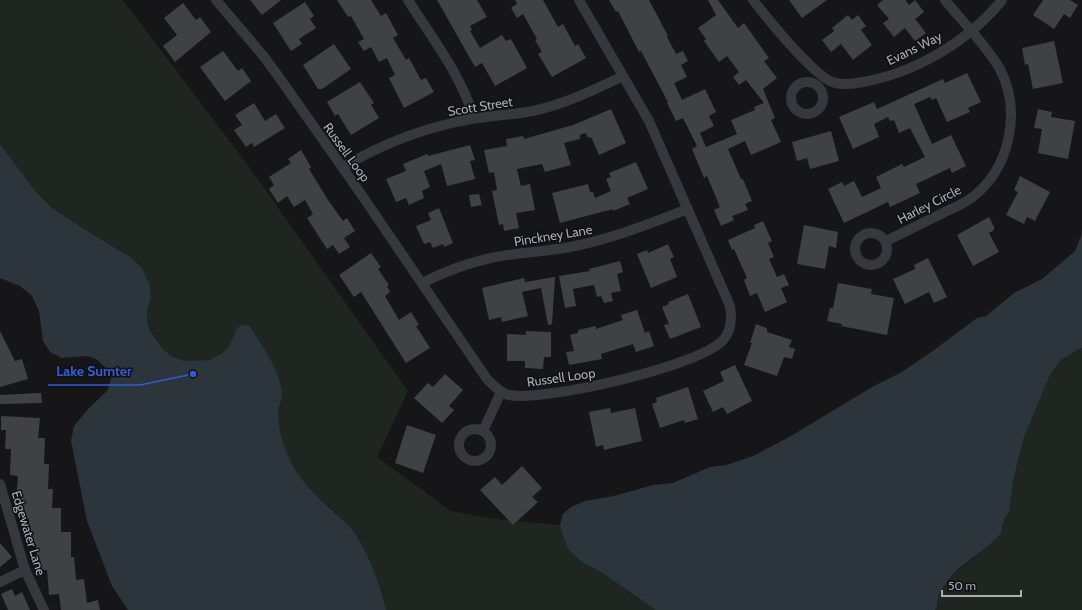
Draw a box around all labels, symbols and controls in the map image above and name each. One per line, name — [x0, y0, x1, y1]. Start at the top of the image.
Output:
street label: Evans Way — [884, 28, 945, 68]
street label: Scott Street — [446, 93, 514, 119]
street label: Russell Loop — [320, 119, 374, 185]
street label: Harley Circle — [895, 181, 964, 227]
street label: Pinckney Lane — [513, 221, 594, 249]
callout: Lake Sumter — [48, 359, 140, 385]
text: Lake Sumter — [56, 362, 132, 380]
street label: Russell Loop — [526, 364, 596, 390]
street label: Edgewater Lane — [9, 489, 50, 578]
scale bar — [942, 572, 1021, 598]
text: 50 m — [948, 578, 976, 593]

